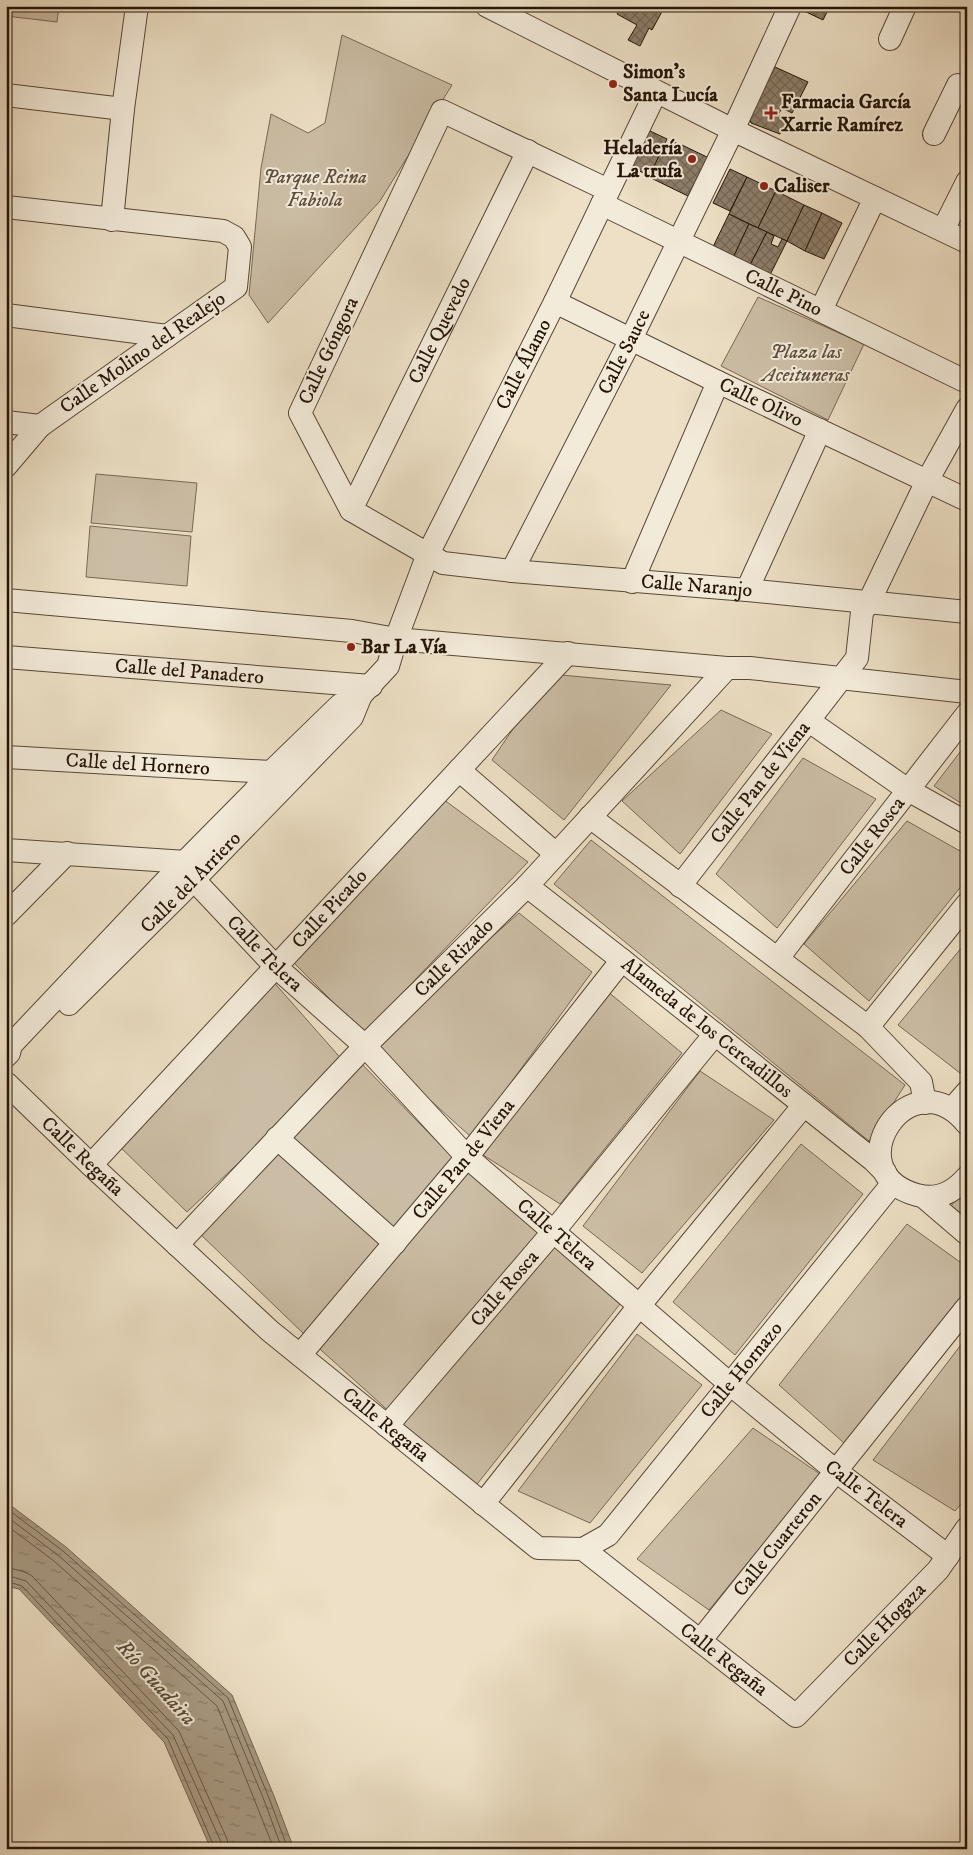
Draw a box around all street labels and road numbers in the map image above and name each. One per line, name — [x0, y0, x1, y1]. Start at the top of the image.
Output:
street label: Calle Pino — [741, 263, 826, 322]
street label: Calle Quevedo — [403, 273, 476, 388]
street label: Calle Molino del Realejo — [55, 286, 231, 420]
street label: Calle Góngora — [293, 293, 365, 409]
street label: Calle Sauce — [592, 305, 656, 399]
street label: Calle Álamo — [490, 315, 557, 414]
street label: Calle Olivo — [715, 372, 807, 433]
street label: Calle Naranjo — [640, 569, 754, 603]
street label: Calle del Panadero — [114, 653, 265, 690]
street label: Calle Pan de Viena — [705, 716, 816, 849]
street label: Calle del Hornero — [65, 748, 211, 781]
street label: Calle Rosca — [834, 791, 911, 881]
street label: Calle del Arriero — [135, 826, 246, 939]
street label: Calle Picado — [286, 864, 373, 954]
street label: Calle Telera — [221, 910, 308, 998]
street label: Calle Rizado — [409, 913, 499, 1003]
street label: Alameda de los Cercadillos — [616, 952, 798, 1104]
street label: Calle Pan de Viena — [407, 1094, 521, 1225]
street label: Calle Regaña — [36, 1111, 130, 1202]
street label: Calle Telera — [512, 1193, 602, 1276]
street label: Calle Rosca — [465, 1245, 545, 1332]
street label: Calle Hornazo — [695, 1317, 788, 1423]
street label: Calle Regaña — [337, 1382, 435, 1468]
street label: Calle Telera — [820, 1454, 913, 1534]
street label: Calle Cuarteron — [728, 1486, 827, 1602]
street label: Calle Hogaza — [838, 1577, 932, 1672]
street label: Calle Regaña — [675, 1617, 773, 1702]

